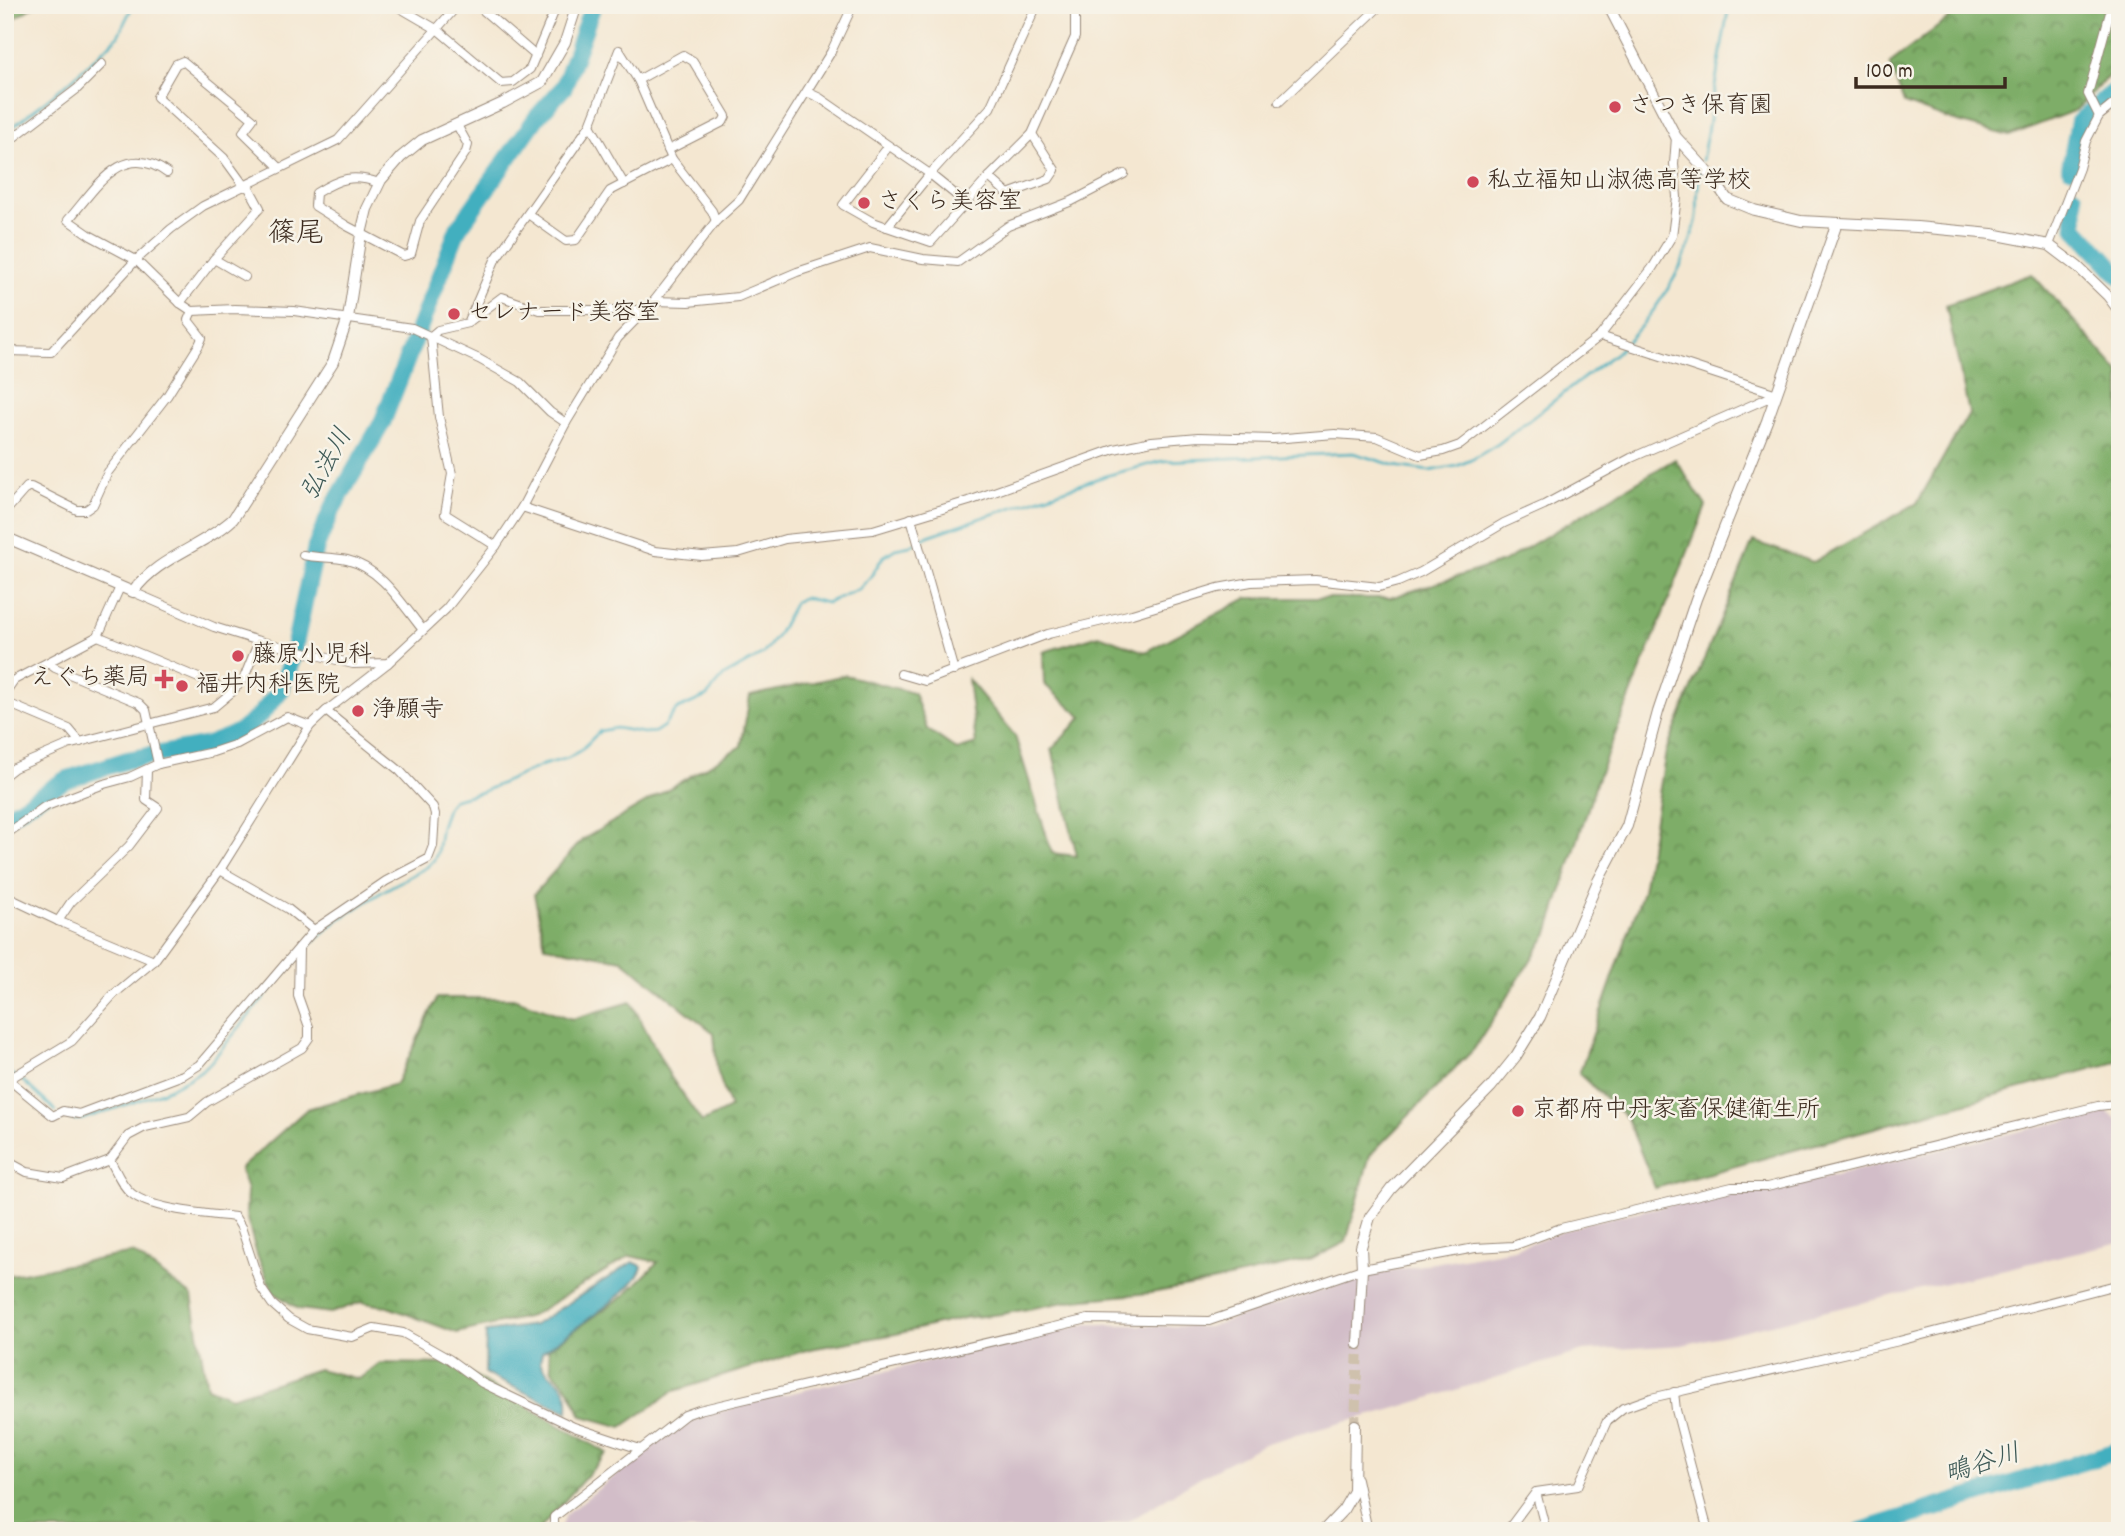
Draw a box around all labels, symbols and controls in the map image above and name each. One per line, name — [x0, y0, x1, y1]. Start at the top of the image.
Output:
scale bar — [1856, 46, 2004, 90]
text: 100 m — [1866, 58, 1913, 88]
place label: さつき保育園 — [1629, 90, 1773, 124]
marker: さつき保育園 — [1607, 99, 1623, 115]
place label: 私立福知山淑徳高等学校 — [1487, 165, 1751, 199]
marker: 私立福知山淑徳高等学校 — [1465, 174, 1481, 190]
place label: さくら美容室 — [878, 186, 1022, 220]
marker: さくら美容室 — [856, 195, 872, 211]
district label: 篠尾 — [268, 216, 324, 256]
place label: セレナード美容室 — [468, 297, 660, 331]
marker: セレナード美容室 — [446, 306, 462, 322]
water label: 弘法川 — [293, 422, 363, 508]
place label: 藤原小児科 — [252, 639, 372, 673]
marker: 藤原小児科 — [230, 648, 246, 664]
place label: えぐち薬局 — [30, 662, 150, 696]
place label: 福井内科医院 — [196, 669, 340, 703]
marker: えぐち薬局 — [156, 671, 172, 687]
marker: 福井内科医院 — [174, 678, 190, 694]
place label: 浄願寺 — [372, 694, 444, 728]
marker: 浄願寺 — [350, 703, 366, 719]
place label: 京都府中丹家畜保健衛生所 — [1532, 1094, 1820, 1128]
marker: 京都府中丹家畜保健衛生所 — [1510, 1103, 1526, 1119]
water label: 鴫谷川 — [1940, 1436, 2026, 1494]

